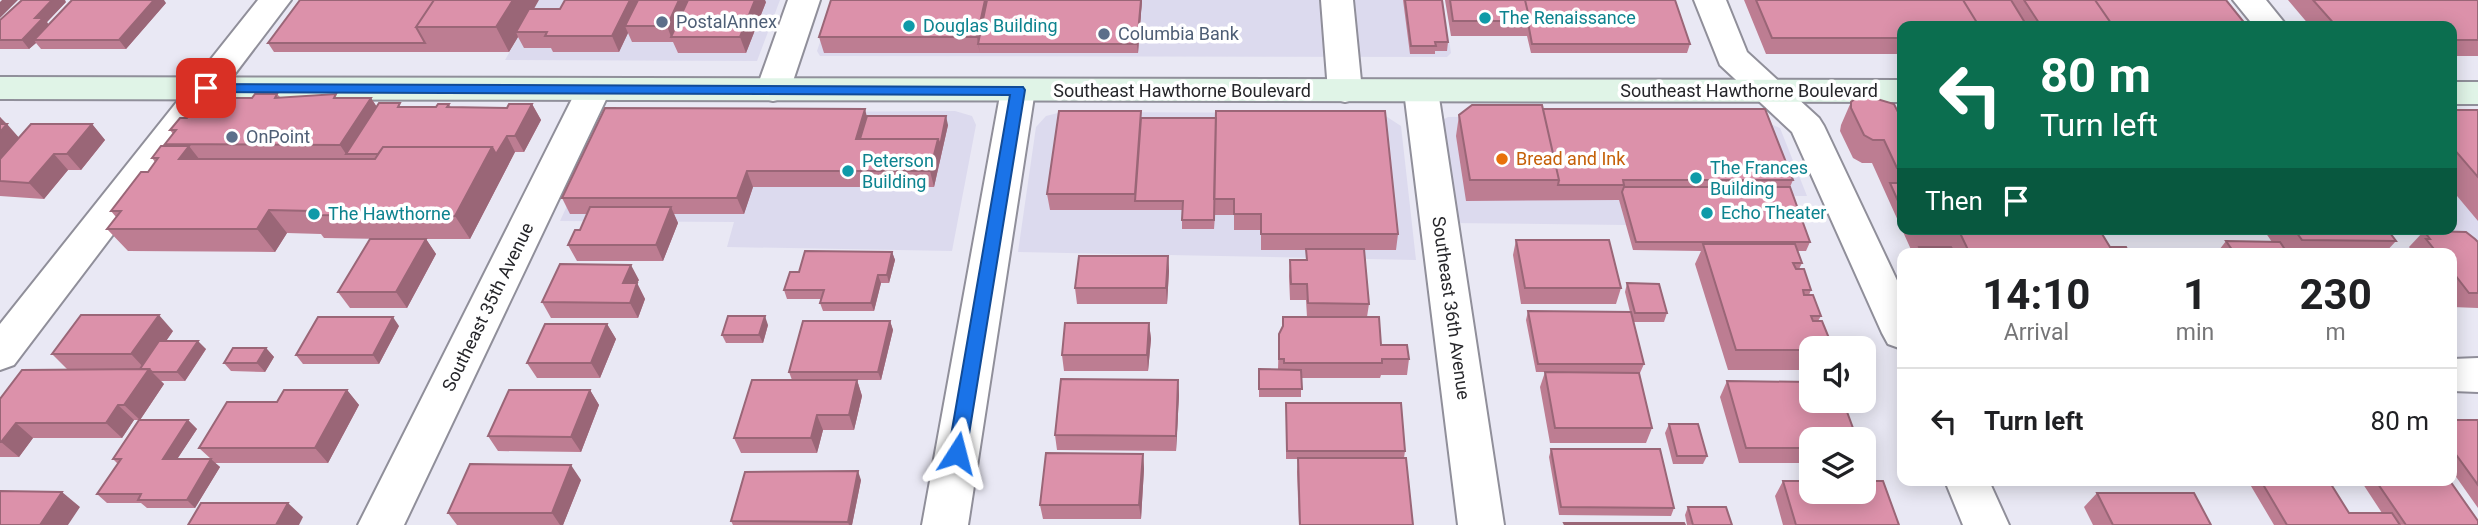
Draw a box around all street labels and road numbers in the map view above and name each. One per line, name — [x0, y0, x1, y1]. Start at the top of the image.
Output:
street label: Southeast Hawthorne Boulevard — [1053, 80, 1311, 101]
street label: Southeast Hawthorne Boulevard — [1620, 80, 1878, 101]
street label: Southeast 36th Avenue — [1428, 215, 1475, 401]
street label: Southeast 35th Avenue — [438, 219, 538, 395]

